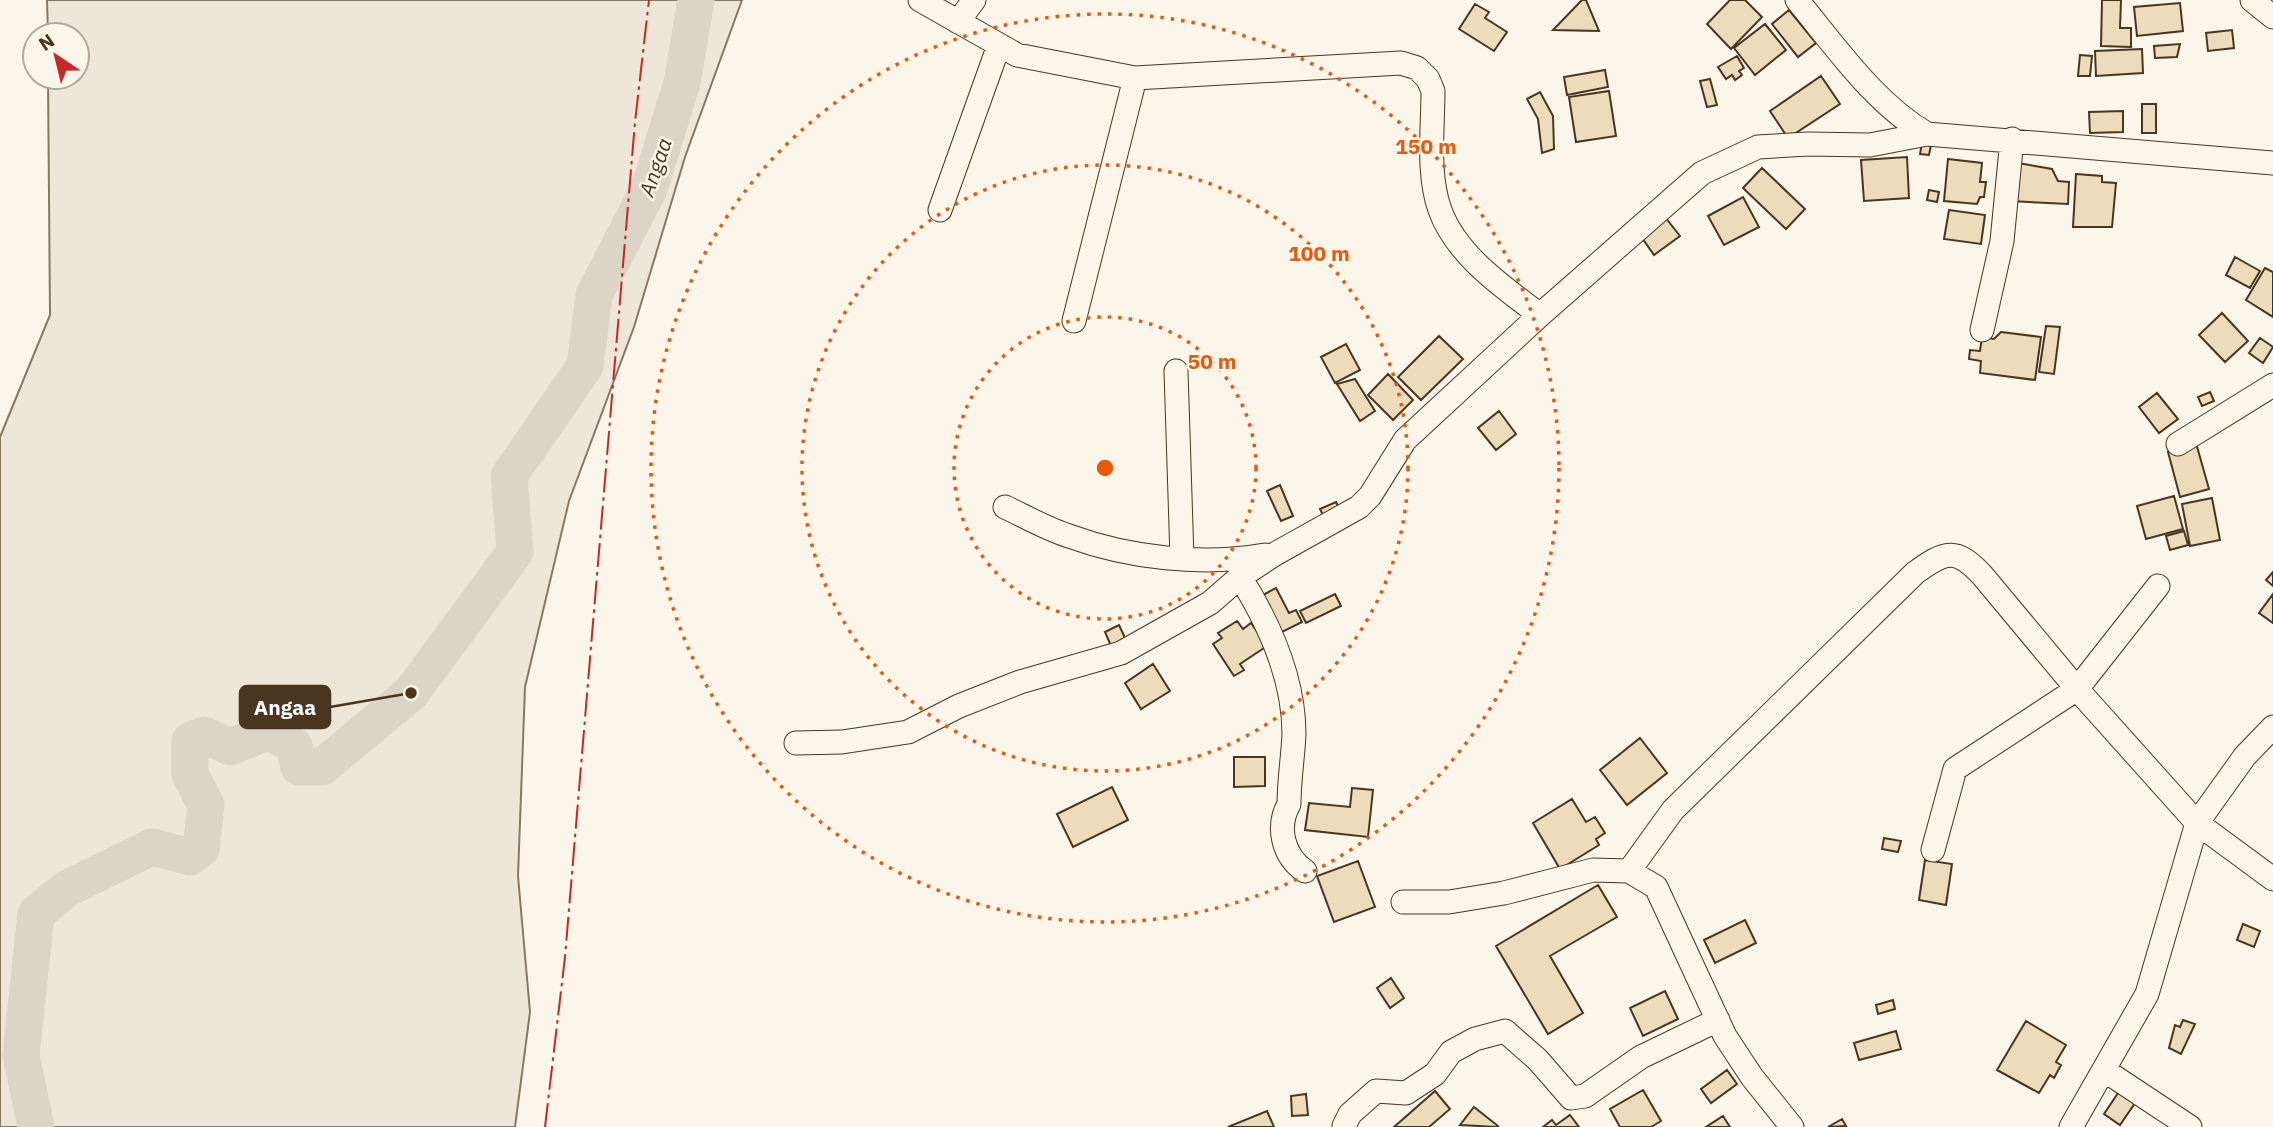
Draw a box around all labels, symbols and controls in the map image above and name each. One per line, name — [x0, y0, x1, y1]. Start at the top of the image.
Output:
north arrow — [21, 21, 91, 91]
text: N — [34, 28, 59, 56]
text: 150 m — [1395, 132, 1457, 160]
water label: Angaa — [632, 134, 678, 201]
text: 100 m — [1288, 239, 1350, 267]
text: 50 m — [1188, 347, 1236, 375]
centre of rings — [1093, 456, 1117, 480]
callout: Angaa — [240, 686, 330, 728]
text: Angaa — [254, 693, 316, 721]

